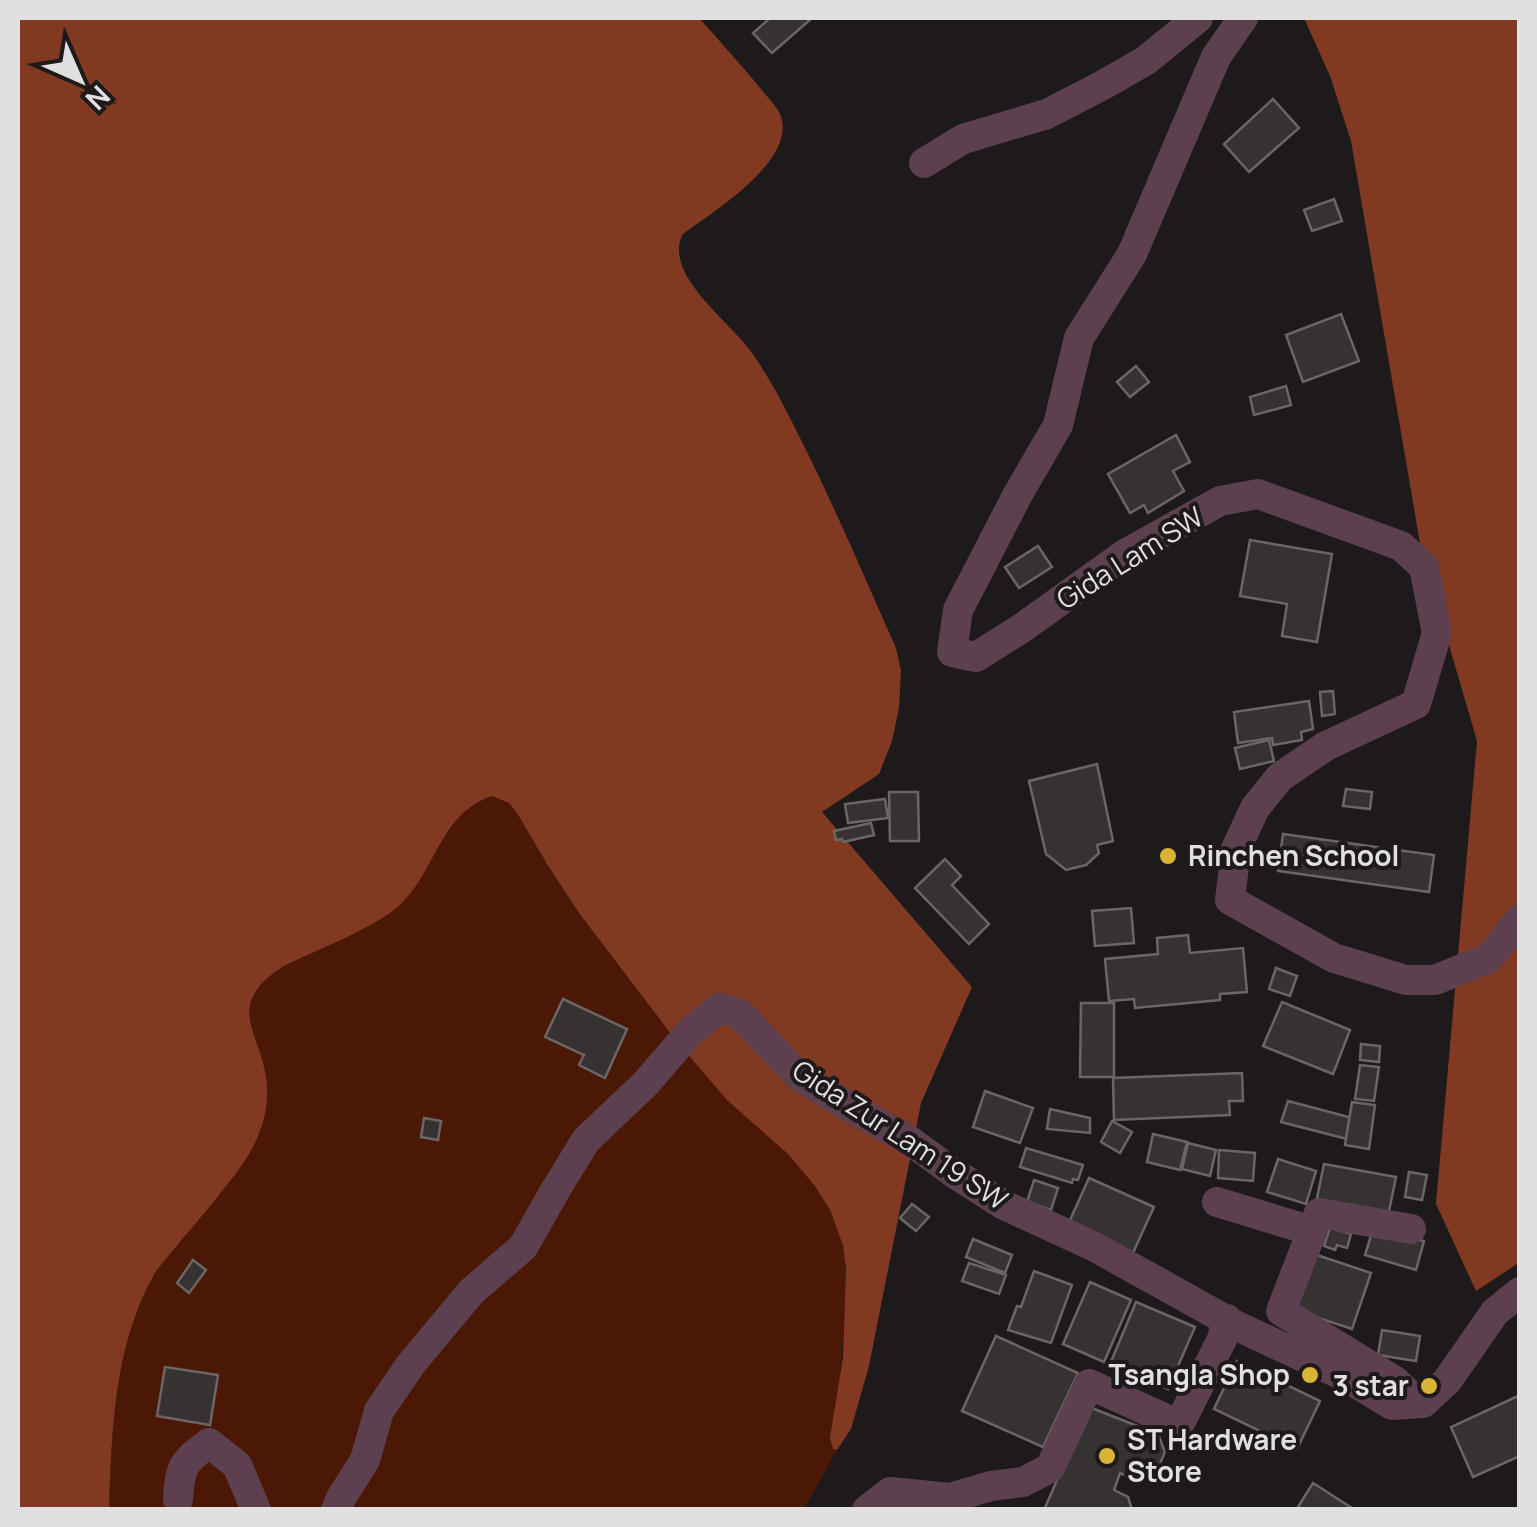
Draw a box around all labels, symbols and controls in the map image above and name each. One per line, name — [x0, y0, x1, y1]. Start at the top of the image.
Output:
north arrow — [30, 30, 130, 130]
text: N — [78, 78, 119, 119]
street label: Gida Lam SW — [1049, 497, 1210, 617]
place label: Rinchen School — [1188, 836, 1399, 874]
marker: Rinchen School — [1157, 845, 1179, 867]
street label: Gida Zur Lam 19 SW — [786, 1050, 1016, 1218]
place label: Tsangla Shop — [1109, 1355, 1290, 1393]
marker: Tsangla Shop — [1299, 1364, 1321, 1386]
place label: 3 star — [1333, 1366, 1409, 1404]
marker: 3 star — [1418, 1375, 1440, 1397]
place label: ST Hardware Store — [1127, 1420, 1297, 1490]
marker: ST Hardware Store — [1096, 1445, 1118, 1467]

